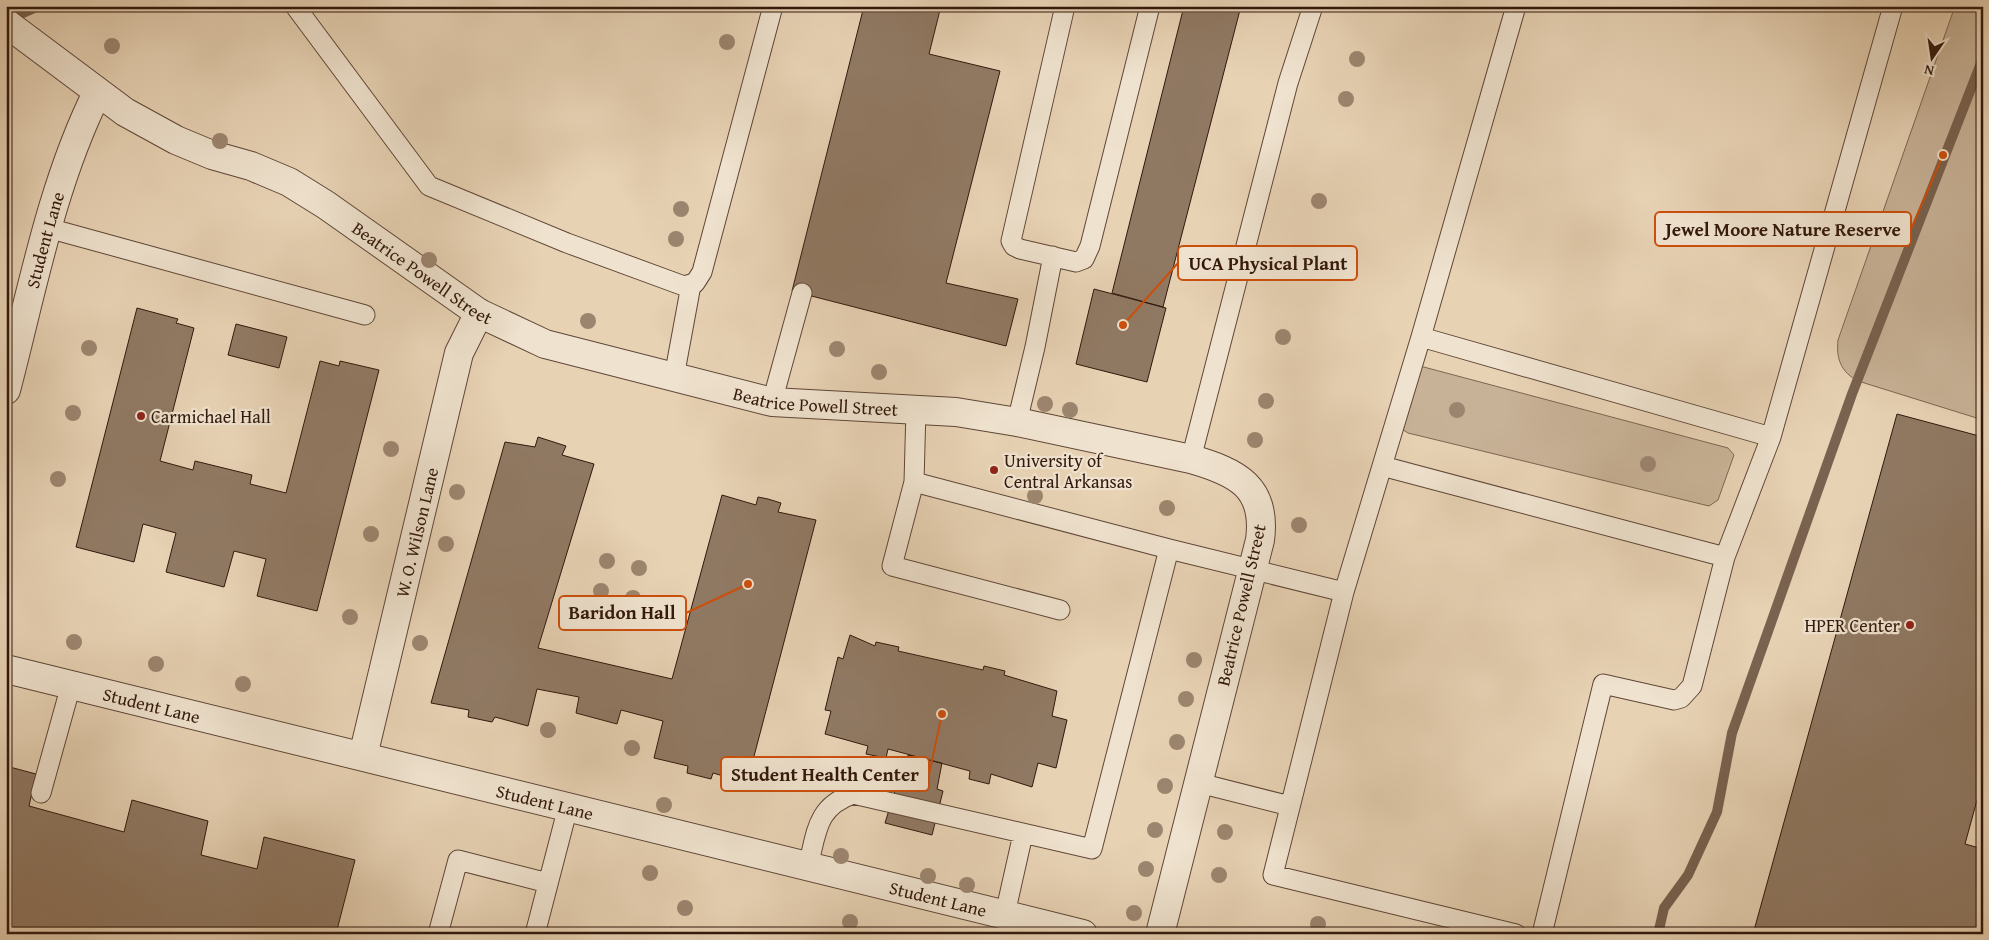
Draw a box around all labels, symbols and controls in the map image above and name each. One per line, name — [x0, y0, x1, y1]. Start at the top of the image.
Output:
north arrow — [1906, 32, 1956, 82]
text: N — [1922, 60, 1936, 81]
street label: Student Lane — [18, 188, 71, 291]
callout: Jewel Moore Nature Reserve — [1655, 212, 1911, 246]
street label: Beatrice Powell Street — [347, 214, 497, 331]
text: Jewel Moore Nature Reserve — [1662, 215, 1901, 243]
callout: UCA Physical Plant — [1178, 246, 1357, 280]
text: UCA Physical Plant — [1188, 249, 1348, 277]
street label: Beatrice Powell Street — [730, 379, 899, 422]
place label: Carmichael Hall — [151, 403, 271, 430]
marker: Carmichael Hall — [135, 410, 147, 422]
place label: University of Central Arkansas — [1004, 447, 1132, 495]
street label: W. O. Wilson Lane — [388, 464, 445, 600]
marker: University of Central Arkansas — [988, 464, 1000, 476]
street label: Beatrice Powell Street — [1209, 521, 1273, 689]
callout: Baridon Hall — [559, 596, 686, 630]
text: Baridon Hall — [568, 598, 676, 626]
place label: HPER Center — [1804, 612, 1901, 639]
marker: HPER Center — [1904, 619, 1916, 631]
street label: Student Lane — [100, 680, 203, 730]
callout: Student Health Center — [721, 757, 929, 791]
text: Student Health Center — [731, 760, 919, 788]
street label: Student Lane — [494, 777, 596, 827]
street label: Student Lane — [887, 873, 990, 923]

